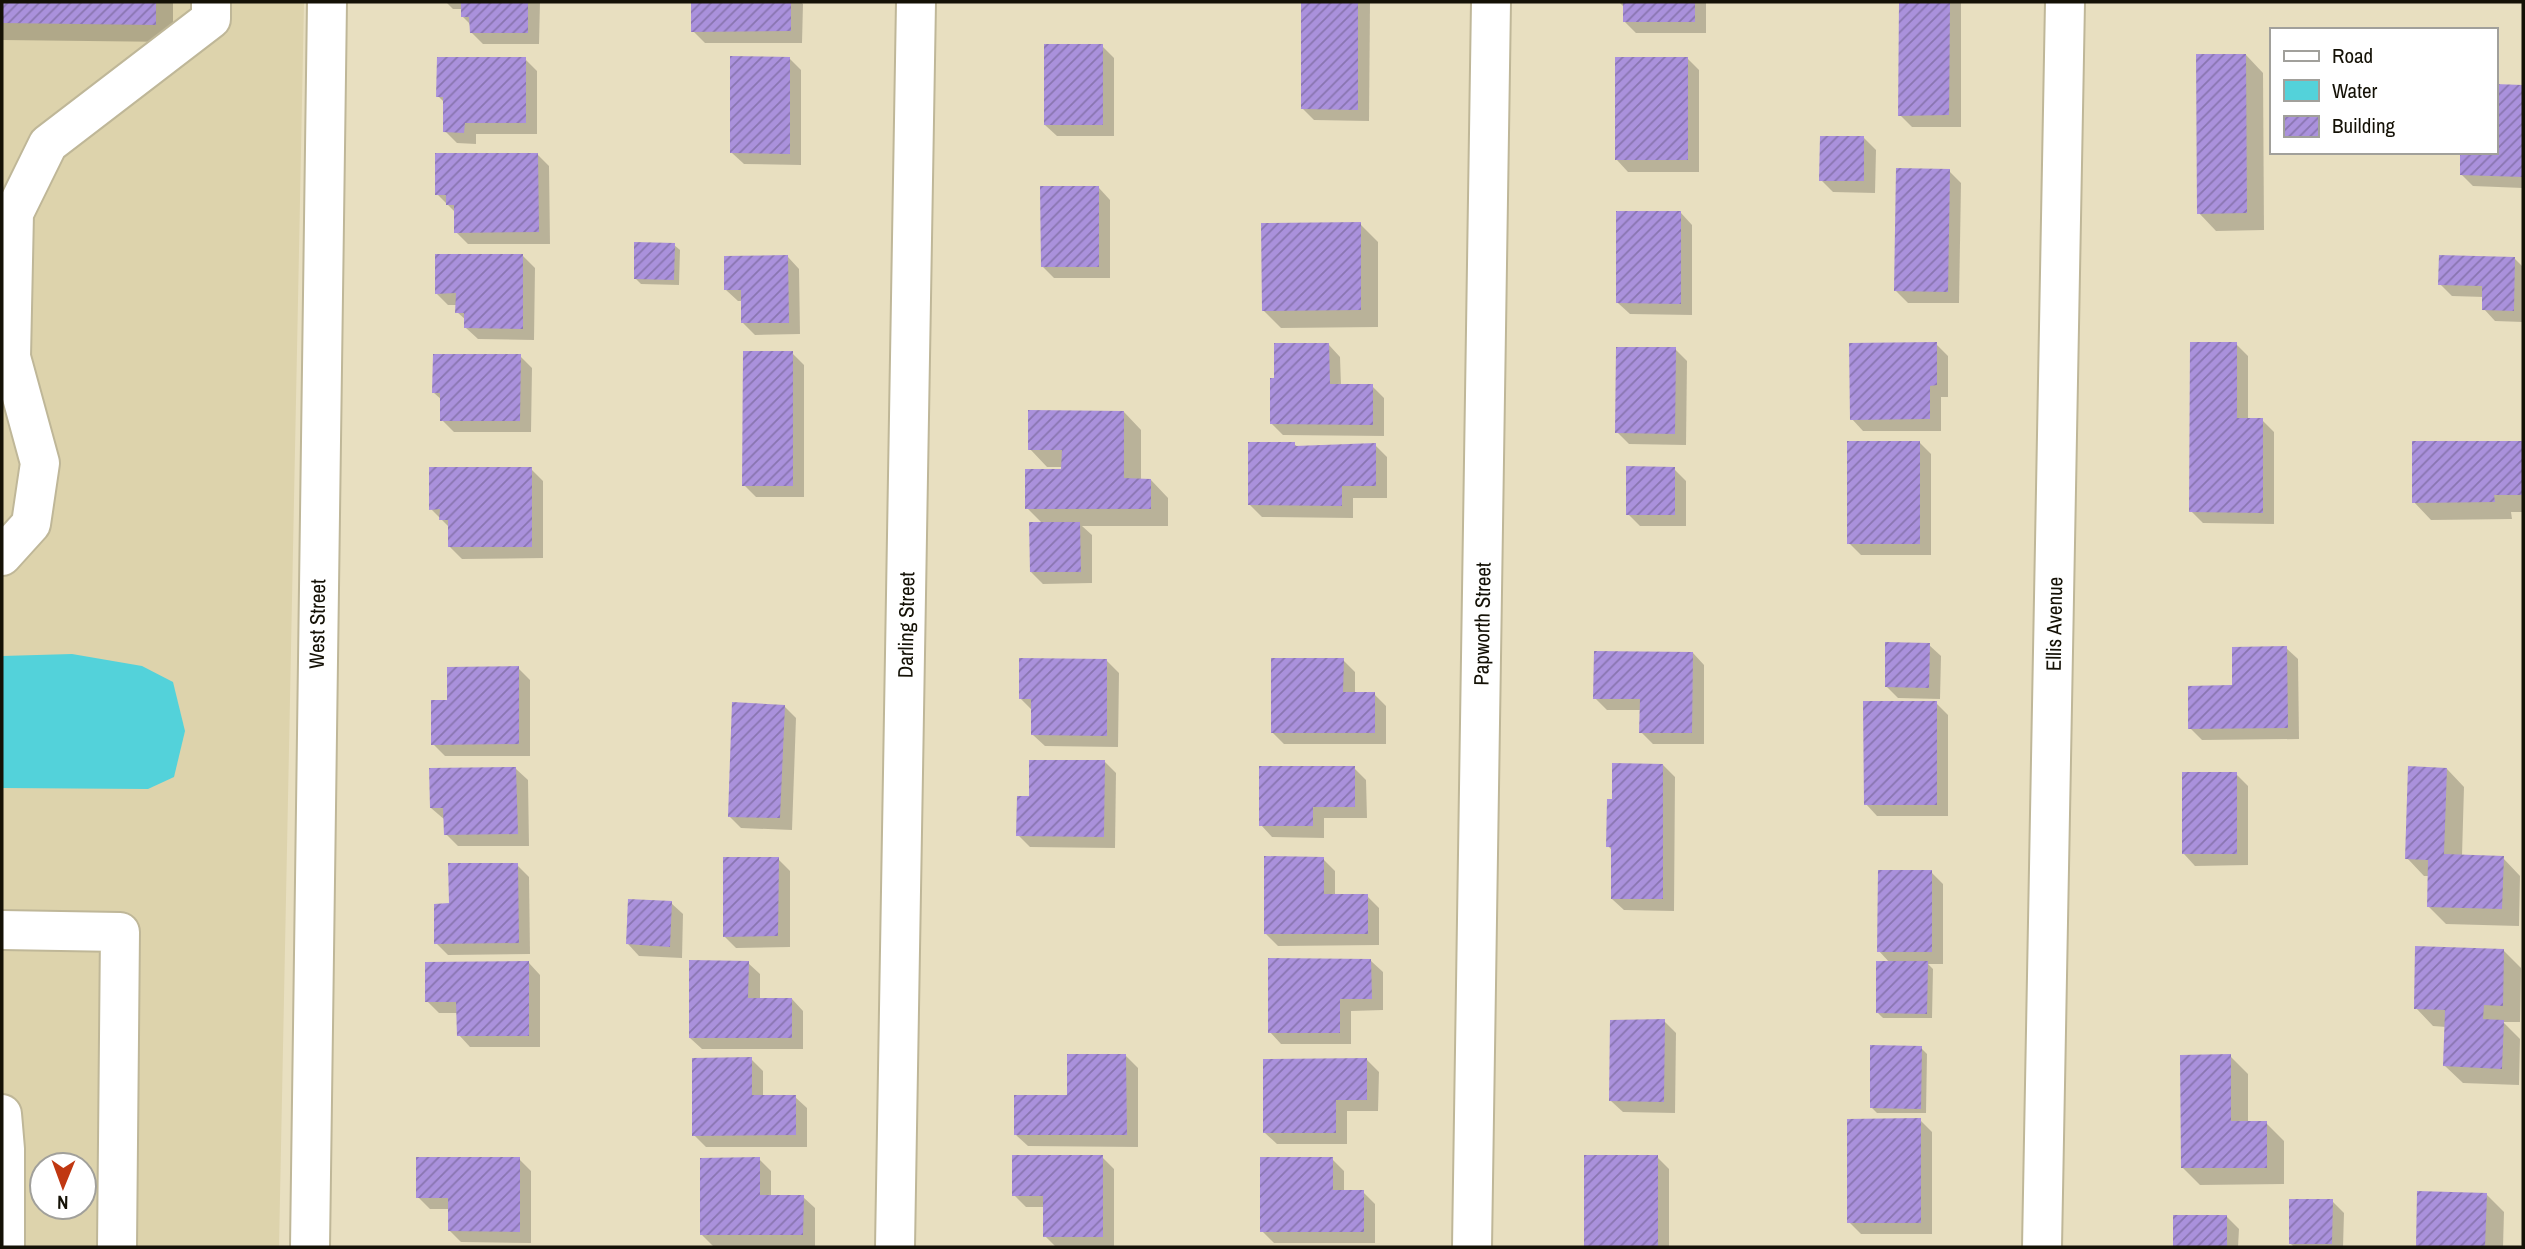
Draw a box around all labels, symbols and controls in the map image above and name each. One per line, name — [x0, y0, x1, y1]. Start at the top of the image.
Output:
legend — [2270, 28, 2497, 154]
text: Road — [2332, 41, 2373, 70]
text: Water — [2332, 76, 2378, 105]
text: Building — [2332, 111, 2396, 140]
street label: Papworth Street — [1466, 562, 1498, 686]
street label: Darling Street — [891, 571, 921, 678]
street label: Ellis Avenue — [2039, 577, 2069, 671]
street label: West Street — [302, 579, 332, 669]
north arrow — [28, 1151, 98, 1221]
text: N — [57, 1190, 69, 1216]

